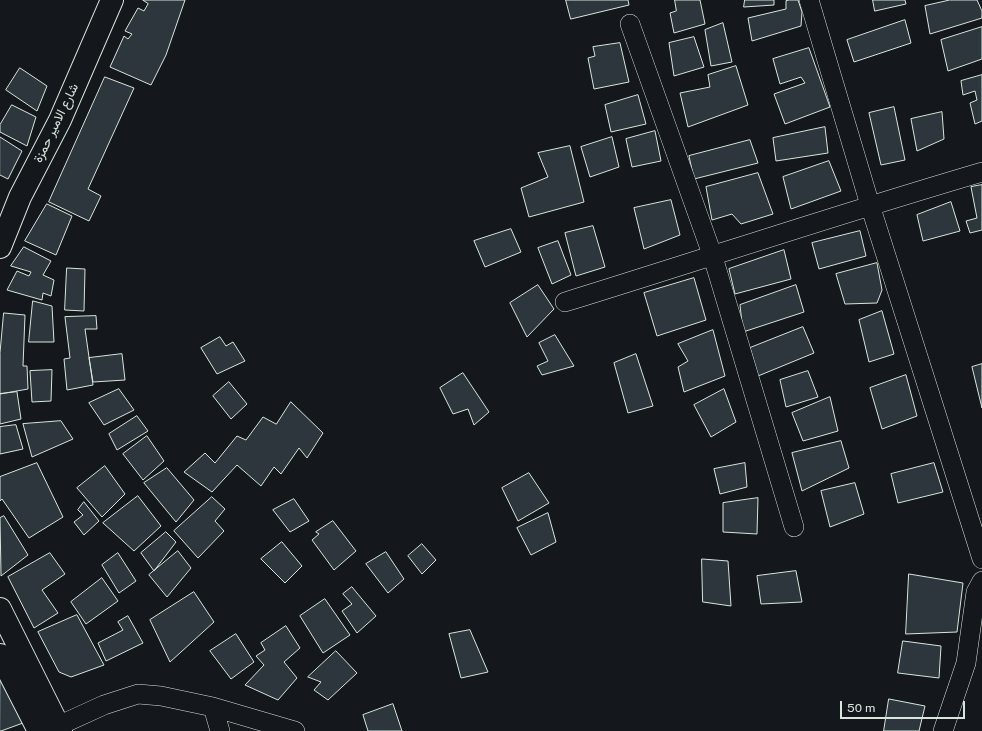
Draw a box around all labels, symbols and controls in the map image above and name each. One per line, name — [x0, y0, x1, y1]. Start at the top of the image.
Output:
street label: شارع الامير حمزة — [30, 81, 82, 165]
scale bar — [842, 693, 967, 719]
text: 50 m — [847, 701, 875, 715]

